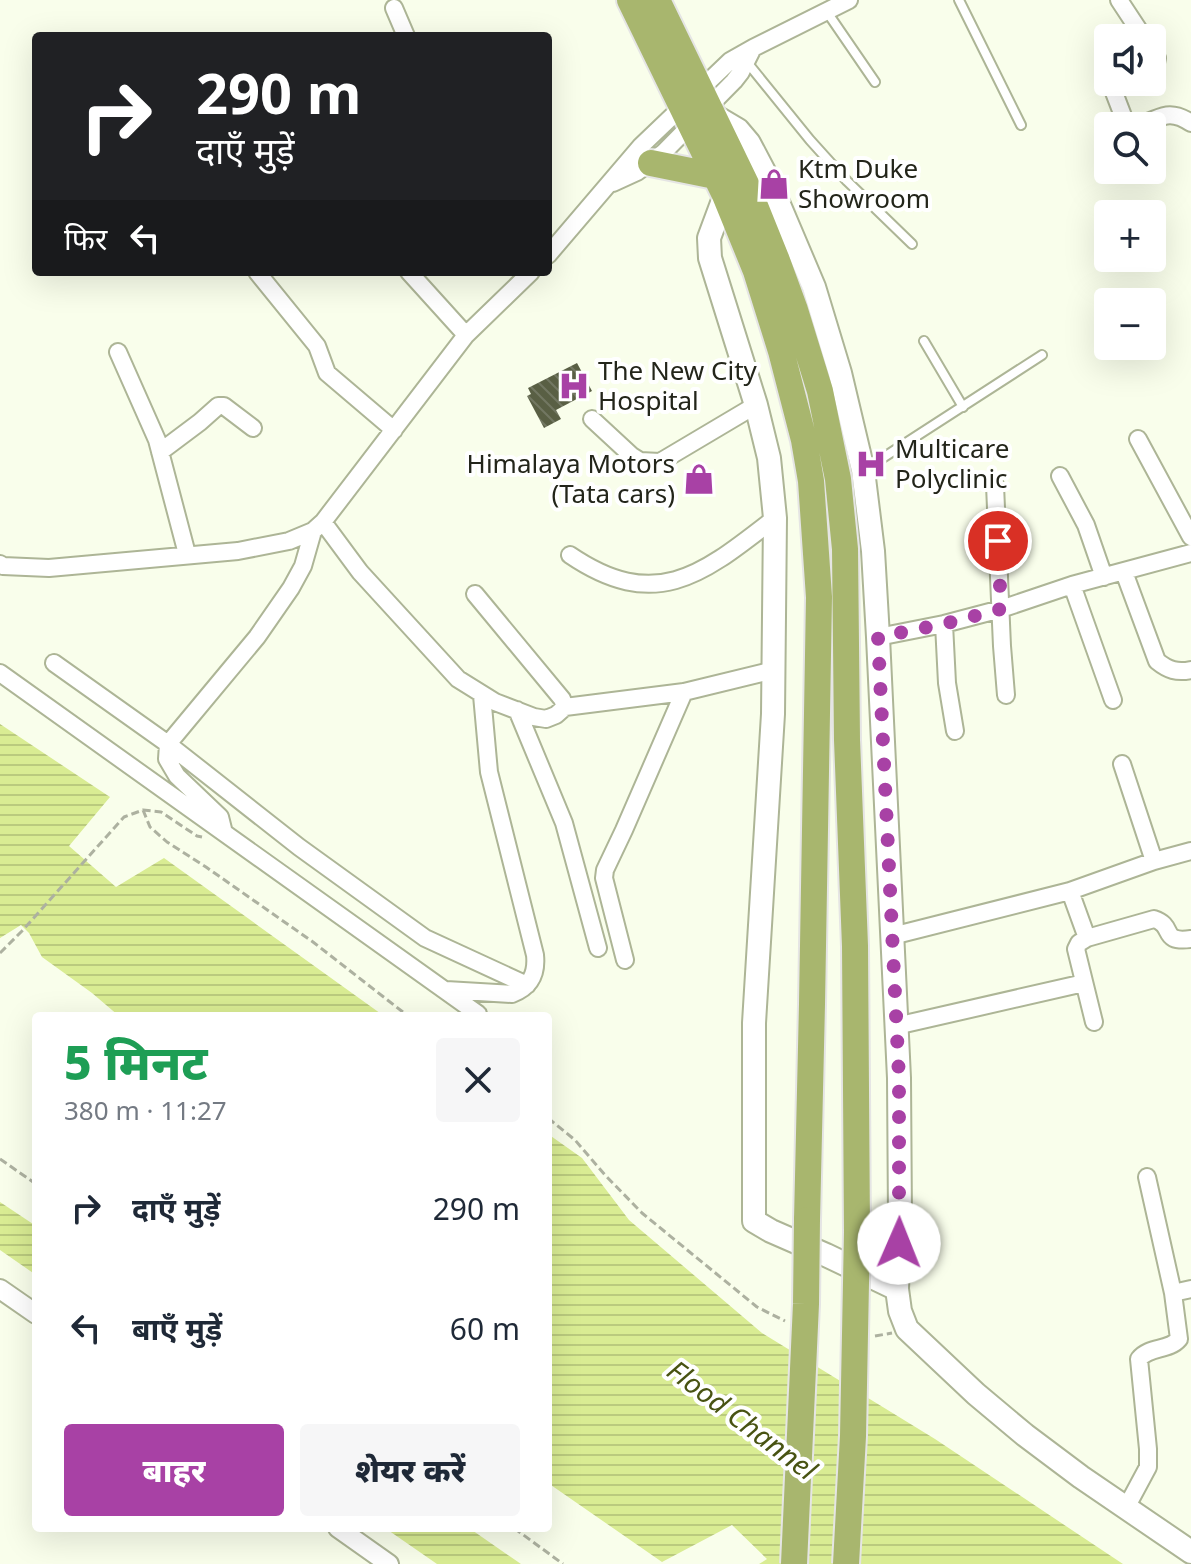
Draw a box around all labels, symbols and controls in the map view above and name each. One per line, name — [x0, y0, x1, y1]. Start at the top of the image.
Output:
map controls — [1094, 24, 1166, 360]
button: sound — [1094, 24, 1166, 96]
text: 290 m — [196, 54, 361, 130]
icon: right — [64, 64, 168, 168]
button: search — [1094, 112, 1166, 184]
text: दाएँ मुड़ें — [196, 126, 295, 175]
place label: Ktm Duke Showroom — [798, 150, 930, 216]
shop icon: Ktm Duke Showroom — [757, 167, 791, 201]
button: + — [1094, 200, 1166, 272]
icon: left — [123, 216, 167, 260]
text: फिर — [64, 218, 107, 259]
button: − — [1094, 288, 1166, 360]
place label: The New City Hospital — [598, 352, 758, 418]
hospital icon: The New City Hospital — [557, 369, 591, 403]
place label: Multicare Polyclinic — [895, 430, 1009, 496]
place label: Himalaya Motors (Tata cars) — [467, 445, 675, 511]
hospital icon: Multicare Polyclinic — [854, 447, 888, 481]
shop icon: Himalaya Motors (Tata cars) — [682, 462, 716, 496]
pin — [964, 507, 1032, 575]
icon: arrive — [976, 519, 1020, 563]
text: 5 मिनट — [64, 1029, 208, 1094]
button: close — [436, 1038, 520, 1122]
text: 380 m · 11:27 — [64, 1092, 227, 1128]
icon: right — [64, 1186, 108, 1230]
text: दाएँ मुड़ें — [132, 1188, 220, 1229]
text: 290 m — [433, 1188, 520, 1229]
position arrow — [857, 1201, 941, 1285]
icon: left — [64, 1306, 108, 1350]
text: बाएँ मुड़ें — [132, 1308, 222, 1349]
text: 60 m — [450, 1308, 520, 1349]
water label: Flood Channel — [660, 1351, 826, 1488]
button: बाहर — [64, 1424, 284, 1516]
button: शेयर करें — [300, 1424, 520, 1516]

